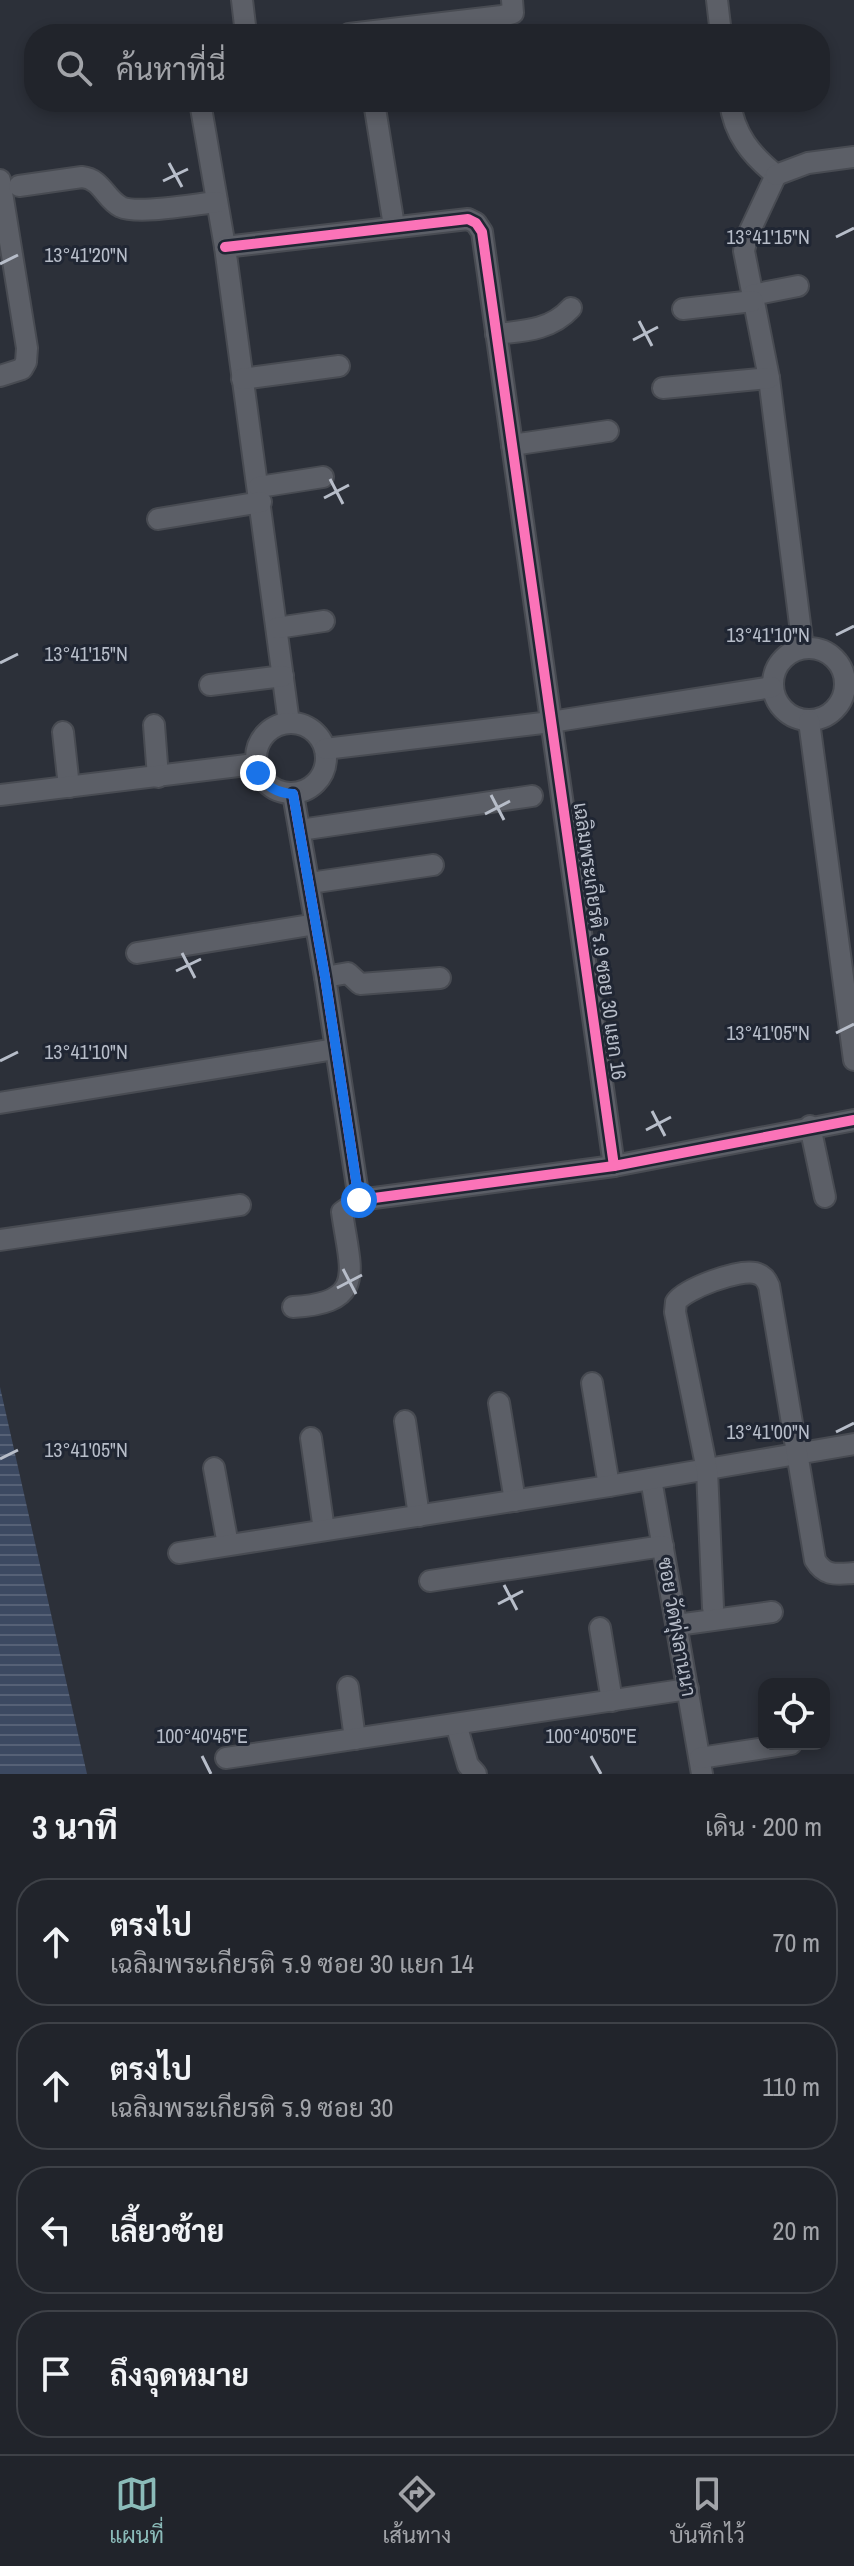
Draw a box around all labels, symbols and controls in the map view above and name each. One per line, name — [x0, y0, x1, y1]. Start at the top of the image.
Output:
search box — [24, 24, 830, 112]
icon: search — [52, 46, 96, 90]
text: ค้นหาที่นี่ — [116, 49, 226, 89]
text: 13°41'15"N — [726, 223, 810, 250]
text: 13°41'20"N — [44, 241, 128, 268]
text: 13°41'10"N — [726, 621, 810, 648]
text: 13°41'15"N — [44, 640, 128, 667]
route end — [240, 755, 276, 791]
street label: เฉลิมพระเกียรติ ร.9 ซอย 30 แยก 16 — [568, 800, 633, 1081]
text: 13°41'05"N — [726, 1019, 810, 1046]
text: 13°41'10"N — [44, 1038, 128, 1065]
route start — [341, 1182, 377, 1218]
text: 13°41'00"N — [726, 1418, 810, 1445]
text: 13°41'05"N — [44, 1436, 128, 1463]
street label: ซอย วัดทุ่งลานนา — [651, 1555, 703, 1699]
map controls — [758, 1678, 830, 1750]
button: locate — [758, 1678, 830, 1750]
text: 100°40'45"E — [156, 1722, 248, 1749]
text: 100°40'50"E — [545, 1722, 637, 1749]
text: 3 นาที — [32, 1804, 118, 1850]
text: เดิน · 200 m — [705, 1809, 822, 1844]
text: ตรงไป — [110, 1905, 192, 1945]
icon: ahead — [34, 1920, 78, 1964]
text: 70 m — [773, 1925, 820, 1960]
text: เฉลิมพระเกียรติ ร.9 ซอย 30 แยก 14 — [110, 1946, 474, 1981]
text: ตรงไป — [110, 2049, 192, 2089]
icon: ahead — [34, 2064, 78, 2108]
text: 110 m — [762, 2069, 820, 2104]
text: เฉลิมพระเกียรติ ร.9 ซอย 30 — [110, 2090, 393, 2125]
icon: left — [34, 2208, 78, 2252]
text: เลี้ยวซ้าย — [110, 2211, 224, 2251]
text: 20 m — [773, 2213, 820, 2248]
icon: arrive — [34, 2352, 78, 2396]
text: ถึงจุดหมาย — [110, 2355, 249, 2395]
tab: แผนที่ — [109, 2472, 164, 2550]
tab: เส้นทาง — [382, 2472, 451, 2550]
tab: บันทึกไว้ — [670, 2472, 745, 2550]

